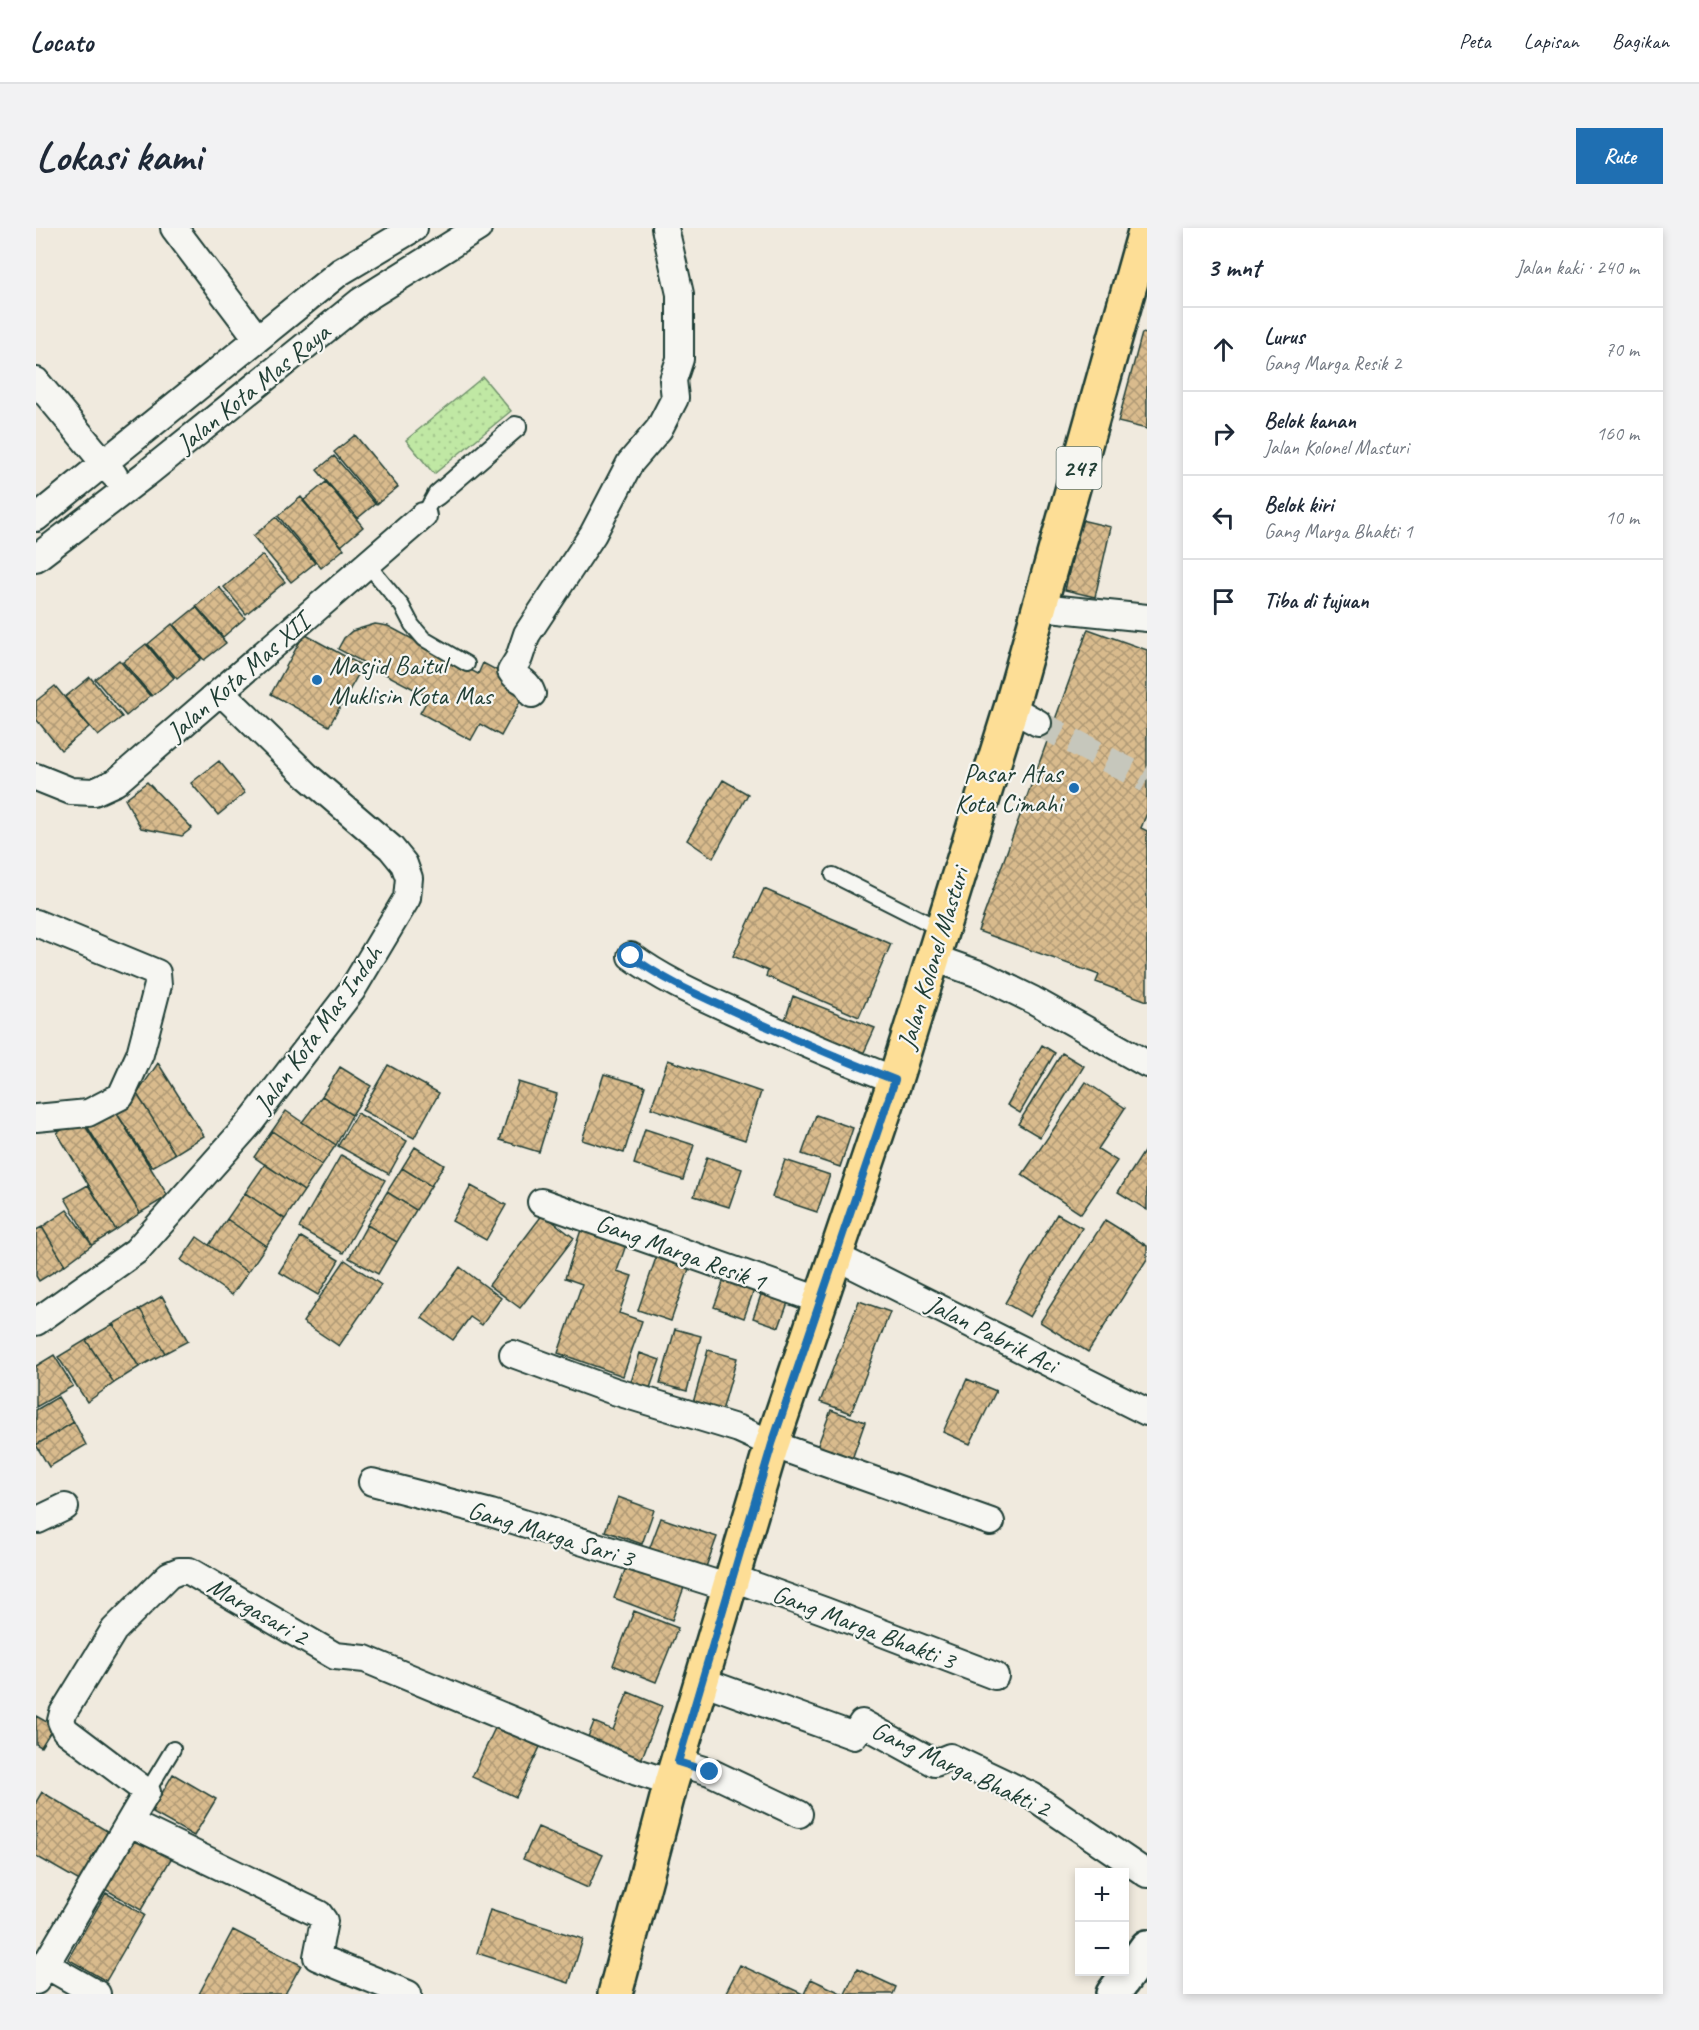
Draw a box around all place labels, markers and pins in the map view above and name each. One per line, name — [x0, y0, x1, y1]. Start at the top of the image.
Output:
place label: Masjid Baitul Muklisin Kota Mas — [329, 649, 494, 712]
marker: Masjid Baitul Muklisin Kota Mas — [310, 673, 324, 687]
place label: Pasar Atas Kota Cimahi — [955, 757, 1065, 820]
marker: Pasar Atas Kota Cimahi — [1067, 781, 1081, 795]

